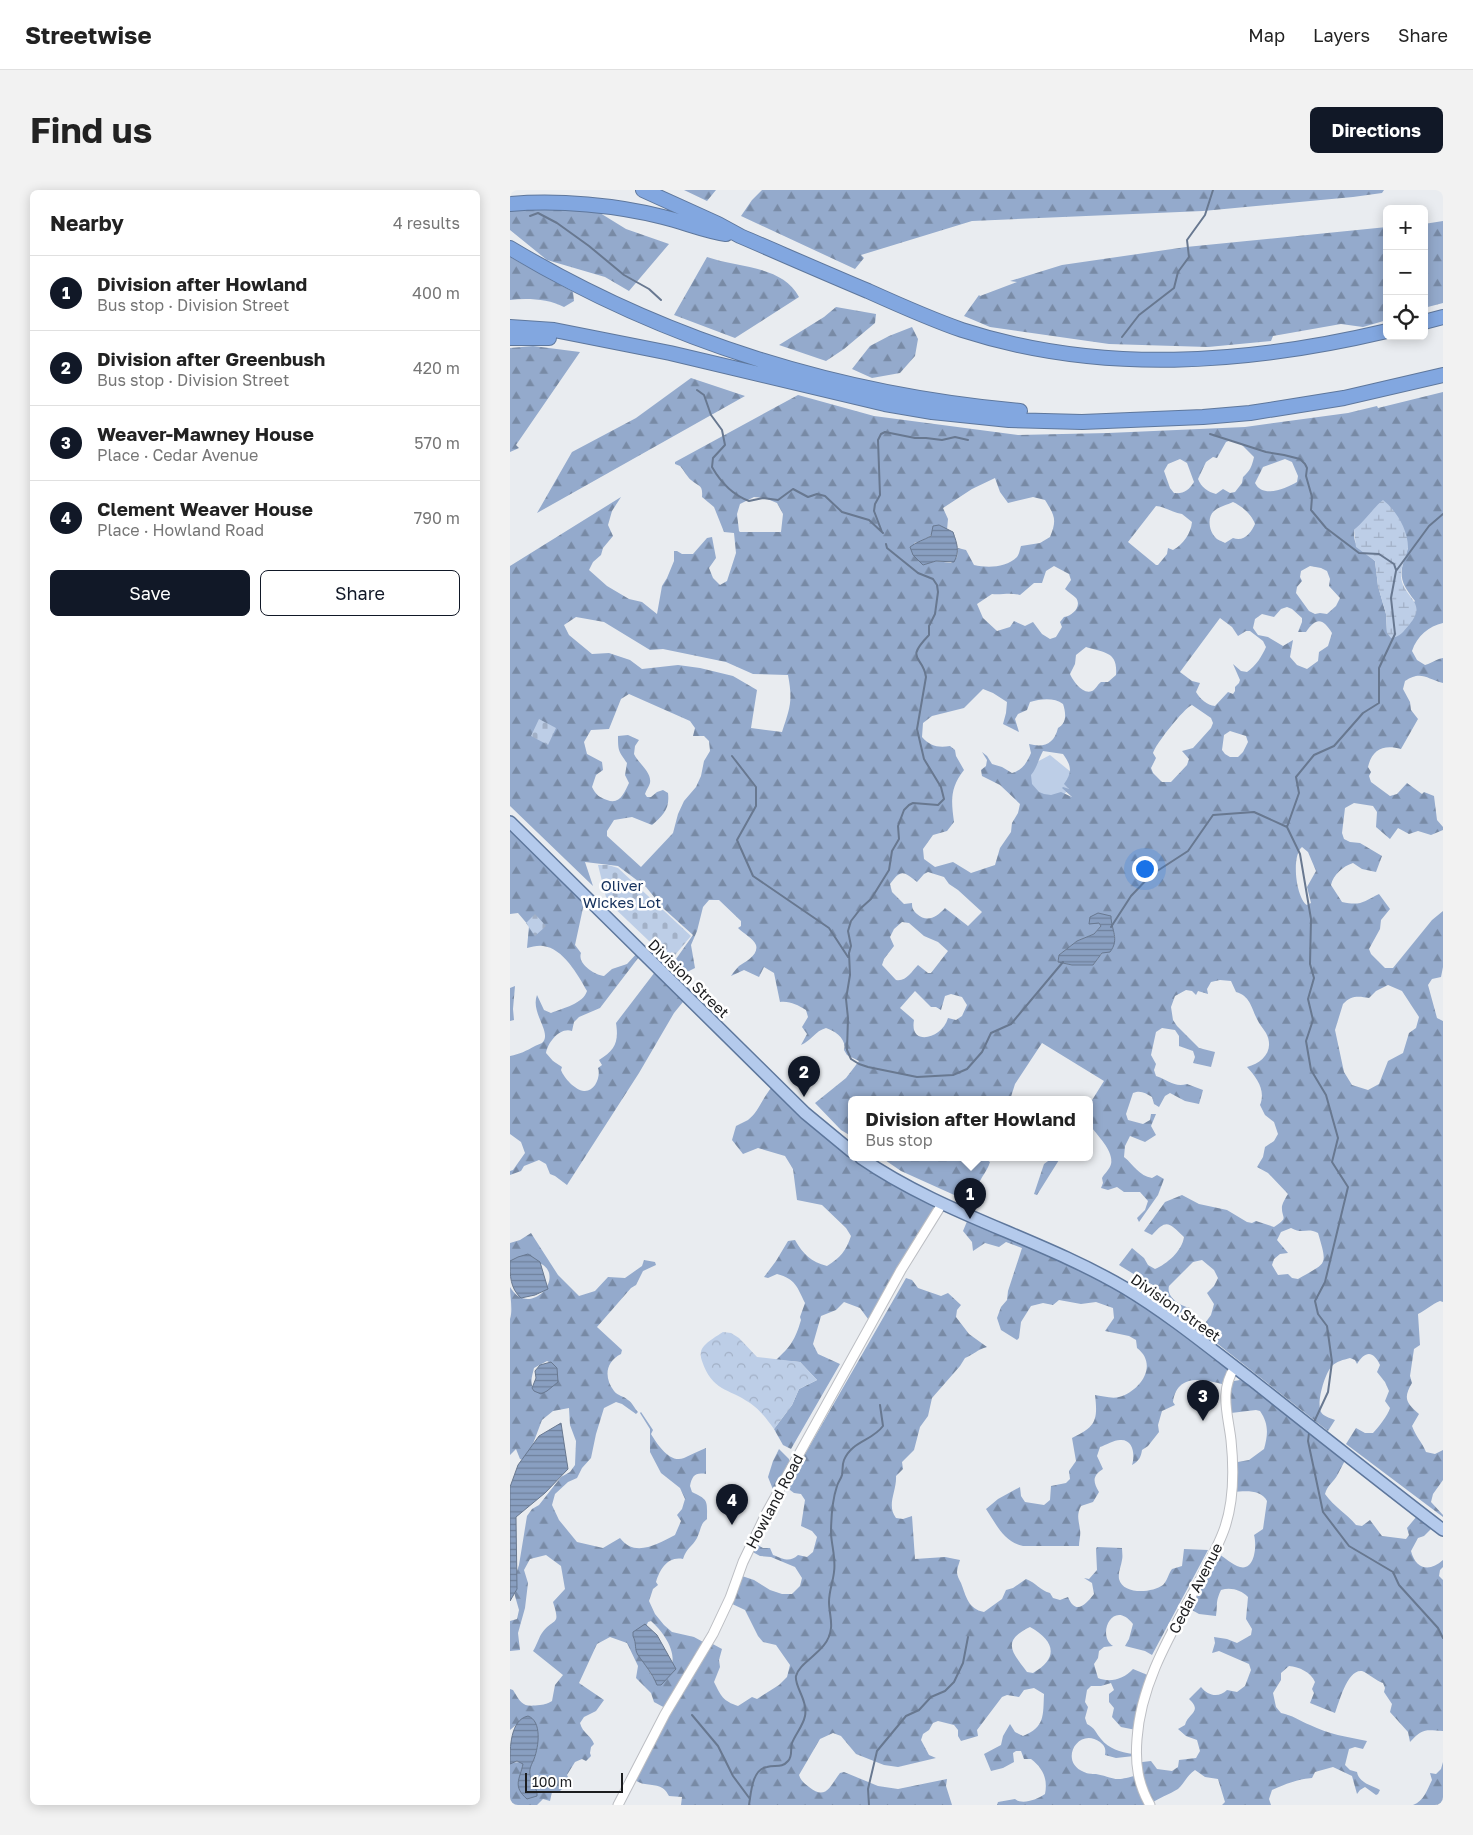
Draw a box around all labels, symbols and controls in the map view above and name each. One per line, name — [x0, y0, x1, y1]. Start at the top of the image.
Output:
text: Streetwise — [25, 20, 152, 49]
text: Map — [1248, 24, 1285, 46]
text: Layers — [1313, 24, 1370, 46]
text: Share — [1398, 24, 1448, 46]
button: Directions — [1310, 107, 1443, 153]
text: Find us — [30, 109, 152, 151]
map controls — [1383, 205, 1428, 340]
button: + — [1383, 205, 1428, 250]
text: Nearby — [50, 210, 124, 236]
text: 4 results — [393, 213, 460, 233]
button: − — [1383, 250, 1428, 295]
text: Division after Howland — [97, 272, 307, 295]
text: 1 — [62, 283, 70, 303]
text: 400 m — [412, 283, 460, 303]
text: Bus stop · Division Street — [97, 295, 289, 315]
button: locate — [1383, 295, 1428, 340]
text: Division after Greenbush — [97, 347, 325, 370]
text: 2 — [61, 358, 71, 378]
text: 420 m — [413, 358, 460, 378]
text: Bus stop · Division Street — [97, 370, 289, 390]
text: Weaver-Mawney House — [97, 422, 314, 445]
text: 3 — [61, 433, 71, 453]
text: 570 m — [414, 433, 460, 453]
text: Place · Cedar Avenue — [97, 445, 258, 465]
text: Clement Weaver House — [97, 497, 313, 520]
text: 4 — [61, 508, 71, 528]
text: 790 m — [414, 508, 460, 528]
text: Place · Howland Road — [97, 520, 264, 540]
button: Save — [50, 570, 250, 616]
button: Share — [260, 570, 460, 616]
your location — [1132, 856, 1158, 882]
park label: Oliver Wickes Lot — [583, 876, 661, 911]
street label: Division Street — [645, 935, 733, 1021]
pin: 2 — [788, 1056, 820, 1097]
popup — [848, 1096, 1093, 1161]
text: Division after Howland — [865, 1107, 1076, 1130]
text: Bus stop — [865, 1130, 933, 1150]
pin: 1 — [954, 1178, 986, 1219]
street label: Division Street — [1128, 1269, 1224, 1345]
pin: 3 — [1187, 1380, 1219, 1421]
street label: Howland Road — [741, 1451, 807, 1551]
pin: 4 — [716, 1484, 748, 1525]
street label: Cedar Avenue — [1164, 1539, 1226, 1636]
scale bar — [525, 1770, 622, 1793]
text: 100 m — [532, 1773, 572, 1790]

